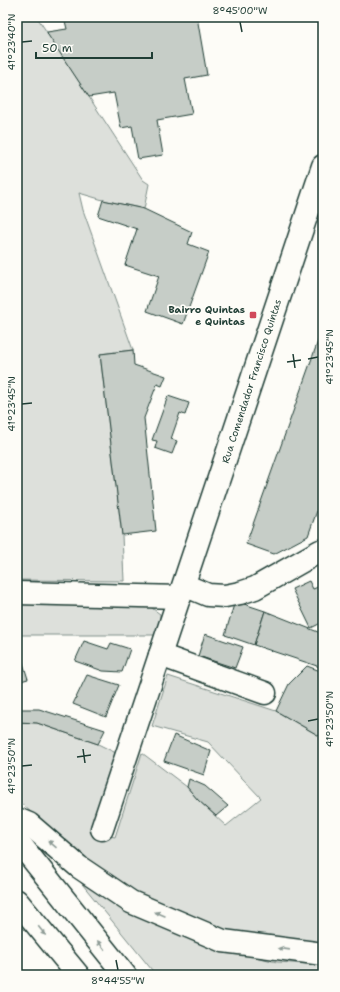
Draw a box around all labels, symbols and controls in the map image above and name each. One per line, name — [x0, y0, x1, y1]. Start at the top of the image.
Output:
text: 8°45'00"W — [212, 4, 268, 17]
text: 41°23'40"N — [5, 14, 18, 70]
scale bar — [36, 34, 152, 60]
text: 50 m — [42, 40, 72, 56]
street label: Rua Comendador Francisco Quintas — [219, 297, 284, 465]
place label: Bairro Quintas e Quintas — [169, 303, 245, 328]
marker: Bairro Quintas e Quintas — [248, 310, 258, 320]
text: 41°23'45"N — [323, 329, 336, 385]
text: 41°23'45"N — [5, 376, 18, 432]
text: 41°23'50"N — [323, 691, 336, 747]
text: 41°23'50"N — [5, 738, 18, 794]
one-way arrow — [47, 839, 57, 849]
one-way arrow — [155, 911, 166, 917]
one-way arrow — [37, 926, 46, 937]
one-way arrow — [96, 939, 105, 950]
one-way arrow — [278, 946, 290, 952]
text: 8°44'55"W — [91, 974, 145, 987]

